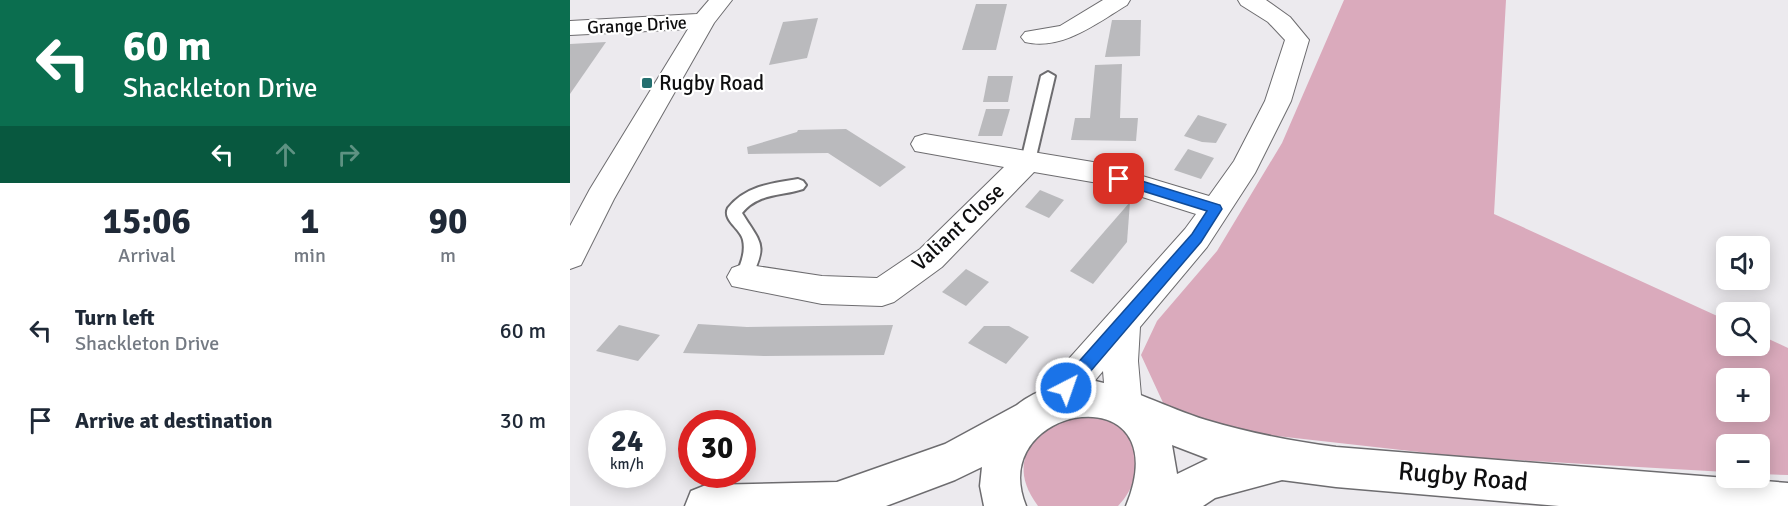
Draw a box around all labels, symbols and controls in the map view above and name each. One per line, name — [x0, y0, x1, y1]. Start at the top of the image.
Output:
street label: Grange Drive — [587, 11, 687, 39]
text: 60 m — [123, 21, 212, 72]
icon: left — [24, 24, 102, 102]
place label: Rugby Road — [659, 70, 764, 96]
text: Shackleton Drive — [123, 72, 318, 105]
marker: Rugby Road — [640, 76, 654, 90]
icon: left — [206, 138, 239, 171]
icon: ahead — [269, 138, 302, 171]
icon: right — [332, 138, 365, 171]
pin — [1093, 153, 1144, 204]
icon: arrive — [1102, 162, 1135, 195]
street label: Valiant Close — [906, 178, 1010, 276]
text: 15:06 — [103, 199, 191, 244]
text: 1 — [300, 199, 319, 244]
text: 90 — [428, 199, 467, 244]
map controls — [1716, 236, 1770, 488]
button: sound — [1716, 236, 1770, 290]
text: Arrival — [118, 243, 176, 268]
text: min — [294, 243, 326, 268]
text: m — [440, 243, 456, 268]
button: search — [1716, 302, 1770, 356]
text: Turn left — [75, 304, 155, 331]
icon: left — [24, 314, 57, 347]
text: 60 m — [500, 317, 546, 344]
text: Shackleton Drive — [75, 331, 219, 356]
position arrow — [1034, 356, 1098, 420]
button: + — [1716, 368, 1770, 422]
icon: arrive — [24, 404, 57, 437]
text: Arrive at destination — [75, 407, 272, 434]
text: 30 m — [500, 407, 546, 434]
speed limit sign: 30 — [678, 410, 756, 488]
text: 24 — [611, 423, 643, 460]
button: − — [1716, 434, 1770, 488]
text: km/h — [610, 455, 644, 473]
street label: Rugby Road — [1397, 455, 1529, 499]

